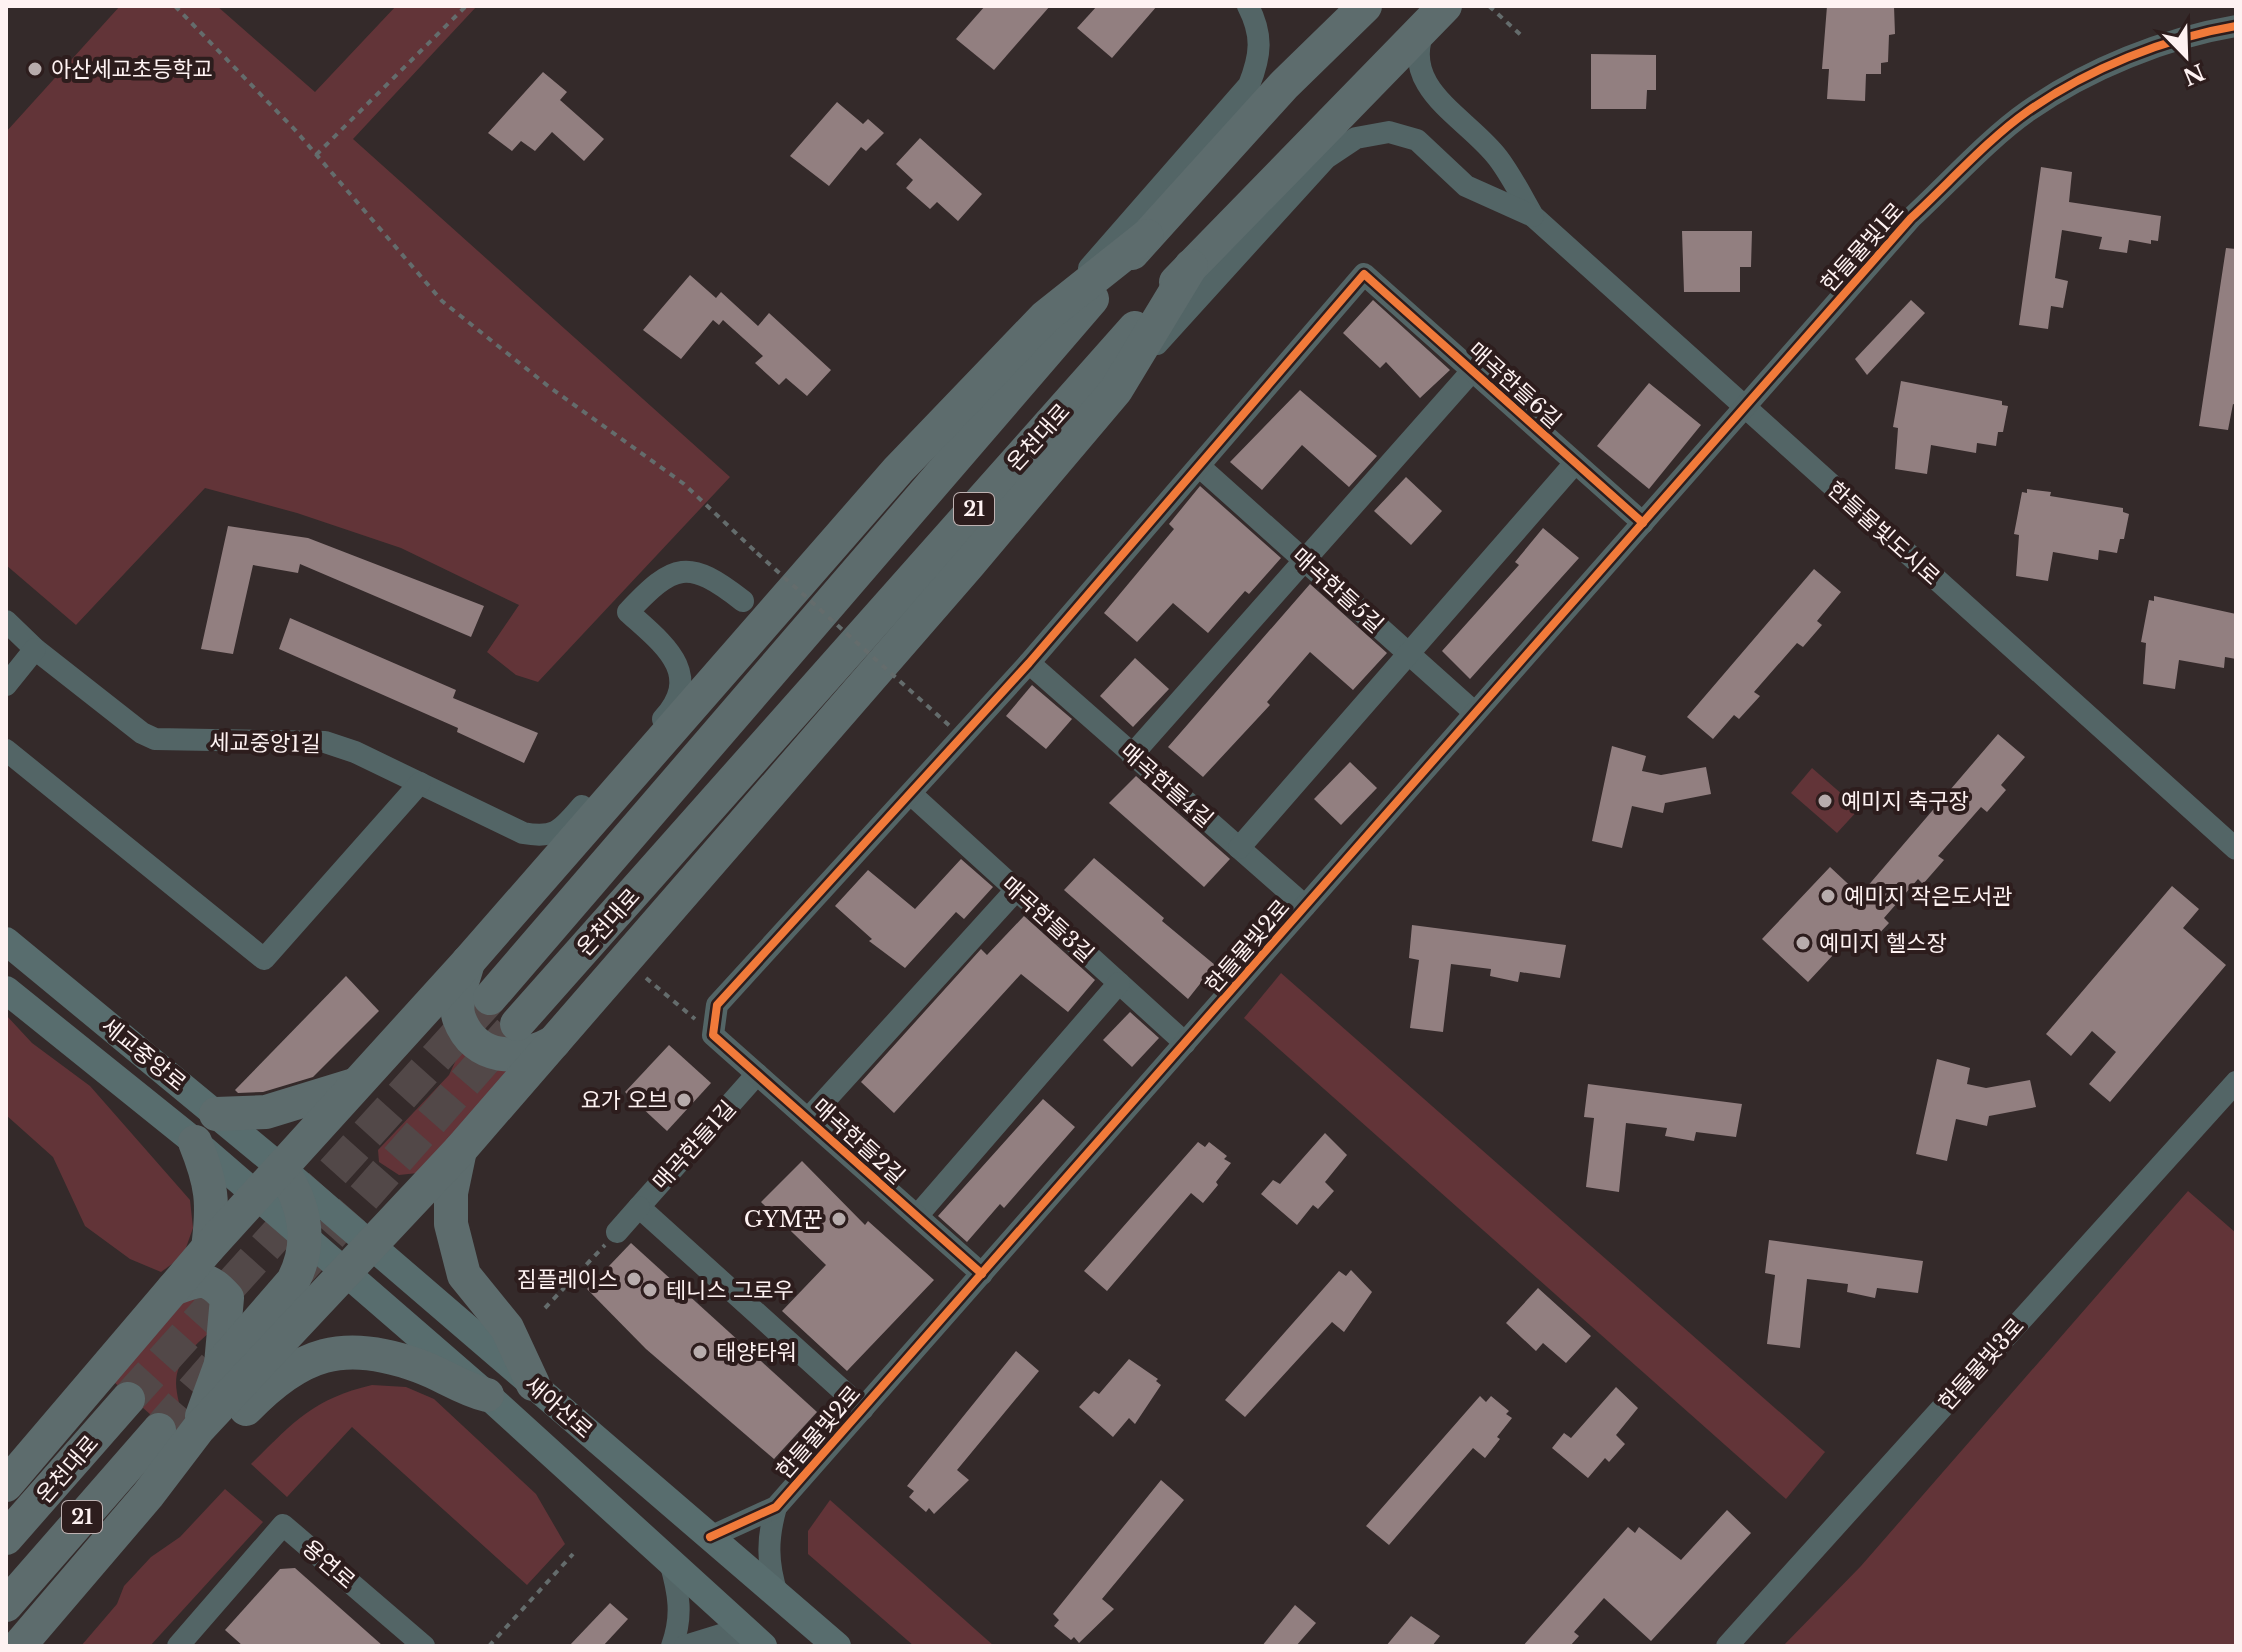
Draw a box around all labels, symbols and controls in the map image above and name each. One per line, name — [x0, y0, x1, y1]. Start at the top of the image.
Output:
north arrow — [2146, 16, 2226, 96]
place label: 아산세교초등학교 — [51, 56, 213, 83]
text: N — [2179, 57, 2208, 91]
marker: 아산세교초등학교 — [26, 60, 44, 78]
street label: 한들물빛1로 — [1815, 197, 1910, 298]
street label: 매곡한들6길 — [1463, 337, 1567, 434]
street label: 온천대로 — [1001, 398, 1075, 476]
street label: 한들물빛도시로 — [1822, 476, 1945, 591]
road number: 21 — [954, 493, 994, 525]
street label: 매곡한들5길 — [1286, 542, 1389, 638]
street label: 세교중앙1길 — [209, 729, 321, 758]
street label: 매곡한들4길 — [1115, 738, 1219, 833]
place label: 예미지 축구장 — [1841, 788, 1969, 815]
marker: 예미지 축구장 — [1816, 792, 1834, 810]
street label: 매곡한들3길 — [996, 871, 1099, 968]
street label: 온천대로 — [571, 883, 645, 961]
place label: 예미지 작은도서관 — [1844, 883, 2012, 910]
marker: 예미지 작은도서관 — [1819, 887, 1837, 905]
street label: 한들물빛2로 — [1200, 894, 1295, 998]
place label: 예미지 헬스장 — [1819, 930, 1947, 957]
marker: 예미지 헬스장 — [1794, 934, 1812, 952]
street label: 세교중앙로 — [96, 1012, 192, 1097]
place label: 요가 오브 — [581, 1087, 668, 1114]
marker: 요가 오브 — [675, 1091, 693, 1109]
street label: 매곡한들2길 — [807, 1093, 910, 1190]
street label: 매곡한들1길 — [647, 1095, 742, 1196]
place label: GYM꾼 — [744, 1206, 823, 1233]
marker: GYM꾼 — [830, 1210, 848, 1228]
place label: 짐플레이스 — [517, 1266, 618, 1293]
marker: 짐플레이스 — [625, 1270, 643, 1288]
place label: 테니스 그로우 — [666, 1277, 794, 1304]
marker: 테니스 그로우 — [641, 1281, 659, 1299]
street label: 한들물빛3로 — [1933, 1313, 2030, 1416]
place label: 태양타워 — [716, 1339, 797, 1366]
marker: 태양타워 — [691, 1343, 709, 1361]
street label: 새아산로 — [519, 1371, 598, 1444]
street label: 한들물빛2로 — [771, 1380, 866, 1484]
street label: 온천대로 — [31, 1430, 104, 1509]
road number: 21 — [62, 1501, 102, 1533]
street label: 용연로 — [297, 1534, 360, 1594]

